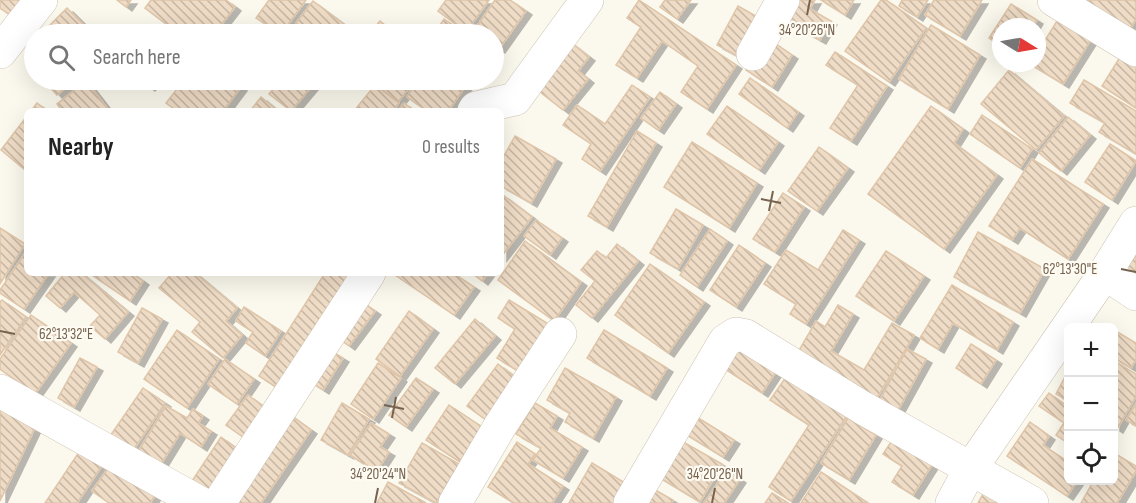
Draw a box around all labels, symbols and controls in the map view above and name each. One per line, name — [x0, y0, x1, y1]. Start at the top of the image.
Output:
north arrow — [992, 18, 1046, 72]
text: 34°20'26"N — [779, 21, 835, 40]
search box — [24, 24, 504, 90]
icon: search — [45, 41, 78, 74]
text: Search here — [93, 44, 180, 71]
text: Nearby — [48, 132, 114, 163]
text: 0 results — [422, 135, 480, 159]
text: 62°13'30"E — [1043, 260, 1097, 279]
map controls — [1064, 323, 1118, 485]
button: + — [1064, 323, 1118, 377]
text: 62°13'32"E — [39, 325, 93, 344]
button: − — [1064, 377, 1118, 431]
button: locate — [1064, 431, 1118, 485]
text: 34°20'24"N — [350, 465, 406, 484]
text: 34°20'26"N — [687, 465, 743, 484]

